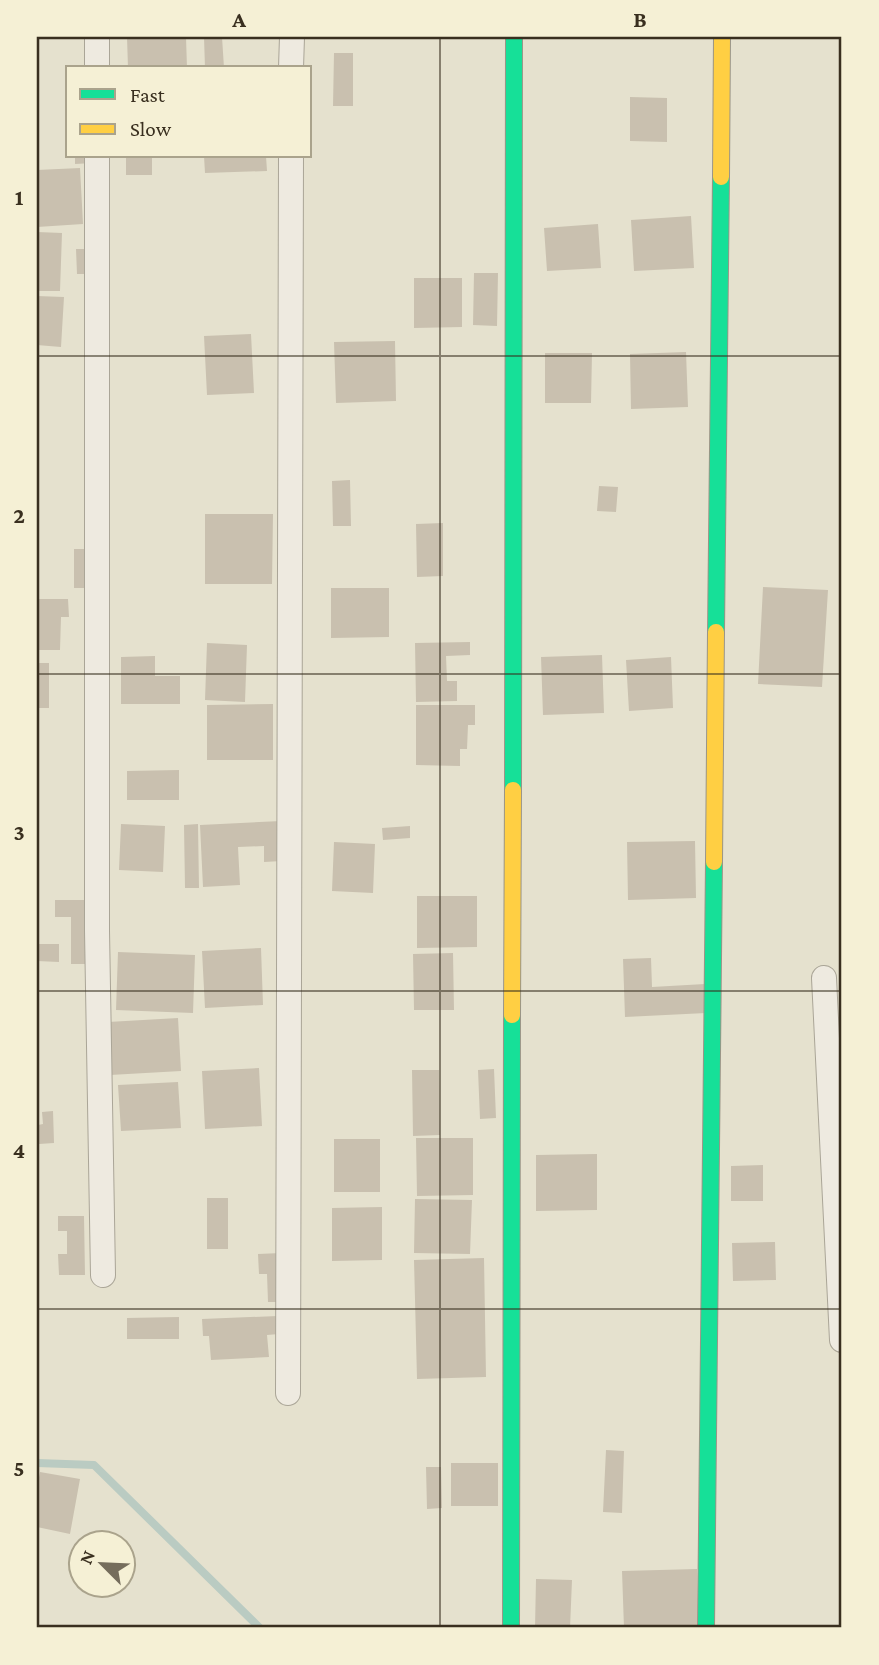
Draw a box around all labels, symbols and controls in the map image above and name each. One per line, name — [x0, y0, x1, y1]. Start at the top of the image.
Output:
text: A — [231, 6, 246, 32]
text: B — [633, 6, 647, 32]
legend — [66, 66, 312, 158]
text: Fast — [130, 83, 166, 107]
text: Slow — [130, 117, 172, 141]
text: 1 — [15, 184, 24, 210]
text: 2 — [13, 502, 25, 528]
text: 3 — [13, 819, 25, 845]
text: 4 — [13, 1137, 25, 1163]
text: 5 — [13, 1455, 25, 1481]
north arrow — [66, 1528, 136, 1598]
text: N — [75, 1547, 99, 1567]

